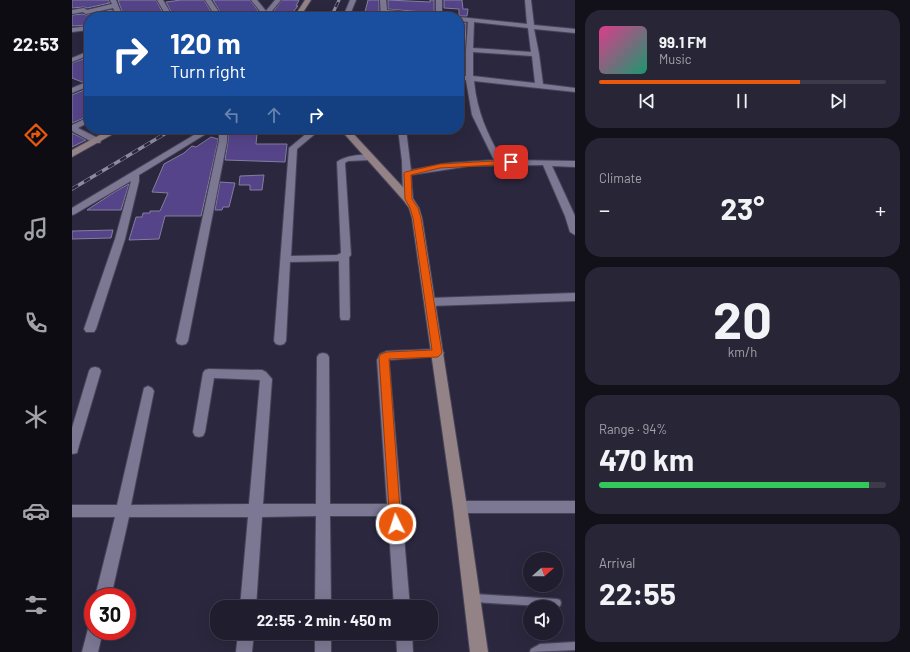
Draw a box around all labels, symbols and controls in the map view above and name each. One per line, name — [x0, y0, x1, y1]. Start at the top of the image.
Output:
text: 120 m — [170, 26, 241, 60]
icon: right — [104, 28, 156, 80]
text: 22:53 — [13, 33, 59, 55]
text: 99.1 FM — [659, 33, 706, 51]
text: Music — [659, 51, 692, 67]
text: Turn right — [170, 60, 246, 82]
icon: previous — [636, 90, 658, 112]
icon: pause — [731, 90, 753, 112]
icon: next — [827, 90, 849, 112]
icon: left — [221, 104, 243, 126]
icon: ahead — [263, 104, 285, 126]
icon: right — [305, 104, 327, 126]
icon: directions — [22, 121, 50, 149]
pin — [494, 145, 528, 179]
icon: arrive — [500, 151, 522, 173]
text: Climate — [599, 170, 642, 186]
text: 23° — [721, 190, 764, 226]
text: − — [599, 196, 610, 222]
text: + — [875, 196, 886, 222]
icon: music — [22, 215, 50, 243]
text: 20 — [713, 287, 772, 349]
icon: phone — [22, 309, 50, 337]
text: km/h — [728, 344, 757, 360]
icon: climate — [22, 403, 50, 431]
text: Range · 94% — [599, 421, 667, 437]
text: 470 km — [599, 441, 694, 477]
icon: car — [22, 497, 50, 525]
position arrow — [375, 503, 417, 545]
north arrow — [523, 552, 563, 592]
map controls — [523, 552, 563, 640]
text: Arrival — [599, 555, 635, 571]
text: 22:55 — [599, 575, 676, 611]
speed limit sign: 30 — [84, 588, 136, 640]
icon: filters — [22, 591, 50, 619]
button: sound — [523, 600, 563, 640]
text: 22:55 · 2 min · 450 m — [257, 611, 391, 629]

